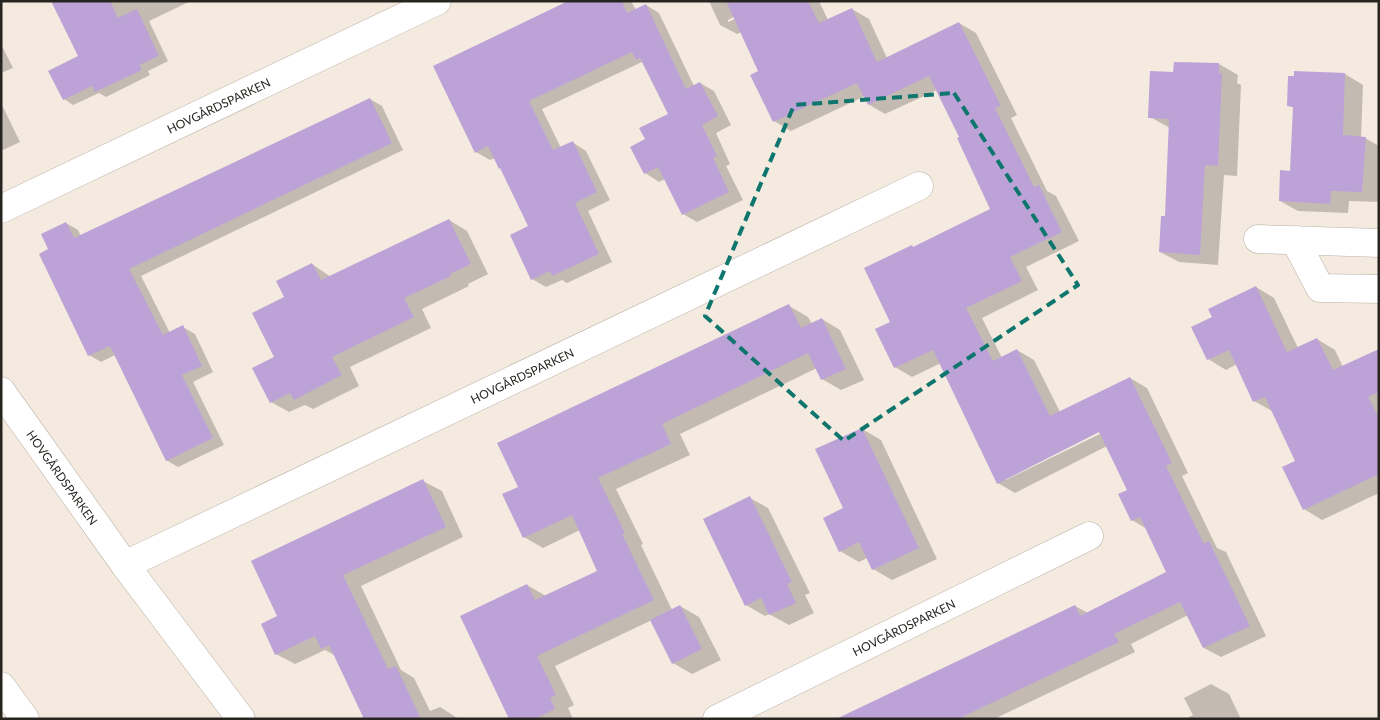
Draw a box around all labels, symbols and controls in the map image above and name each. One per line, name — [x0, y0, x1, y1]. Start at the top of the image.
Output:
street label: HOVGÅRDSPARKEN — [164, 74, 273, 136]
street label: HOVGÅRDSPARKEN — [468, 344, 576, 407]
street label: HOVGÅRDSPARKEN — [24, 427, 101, 528]
street label: HOVGÅRDSPARKEN — [850, 596, 958, 659]

